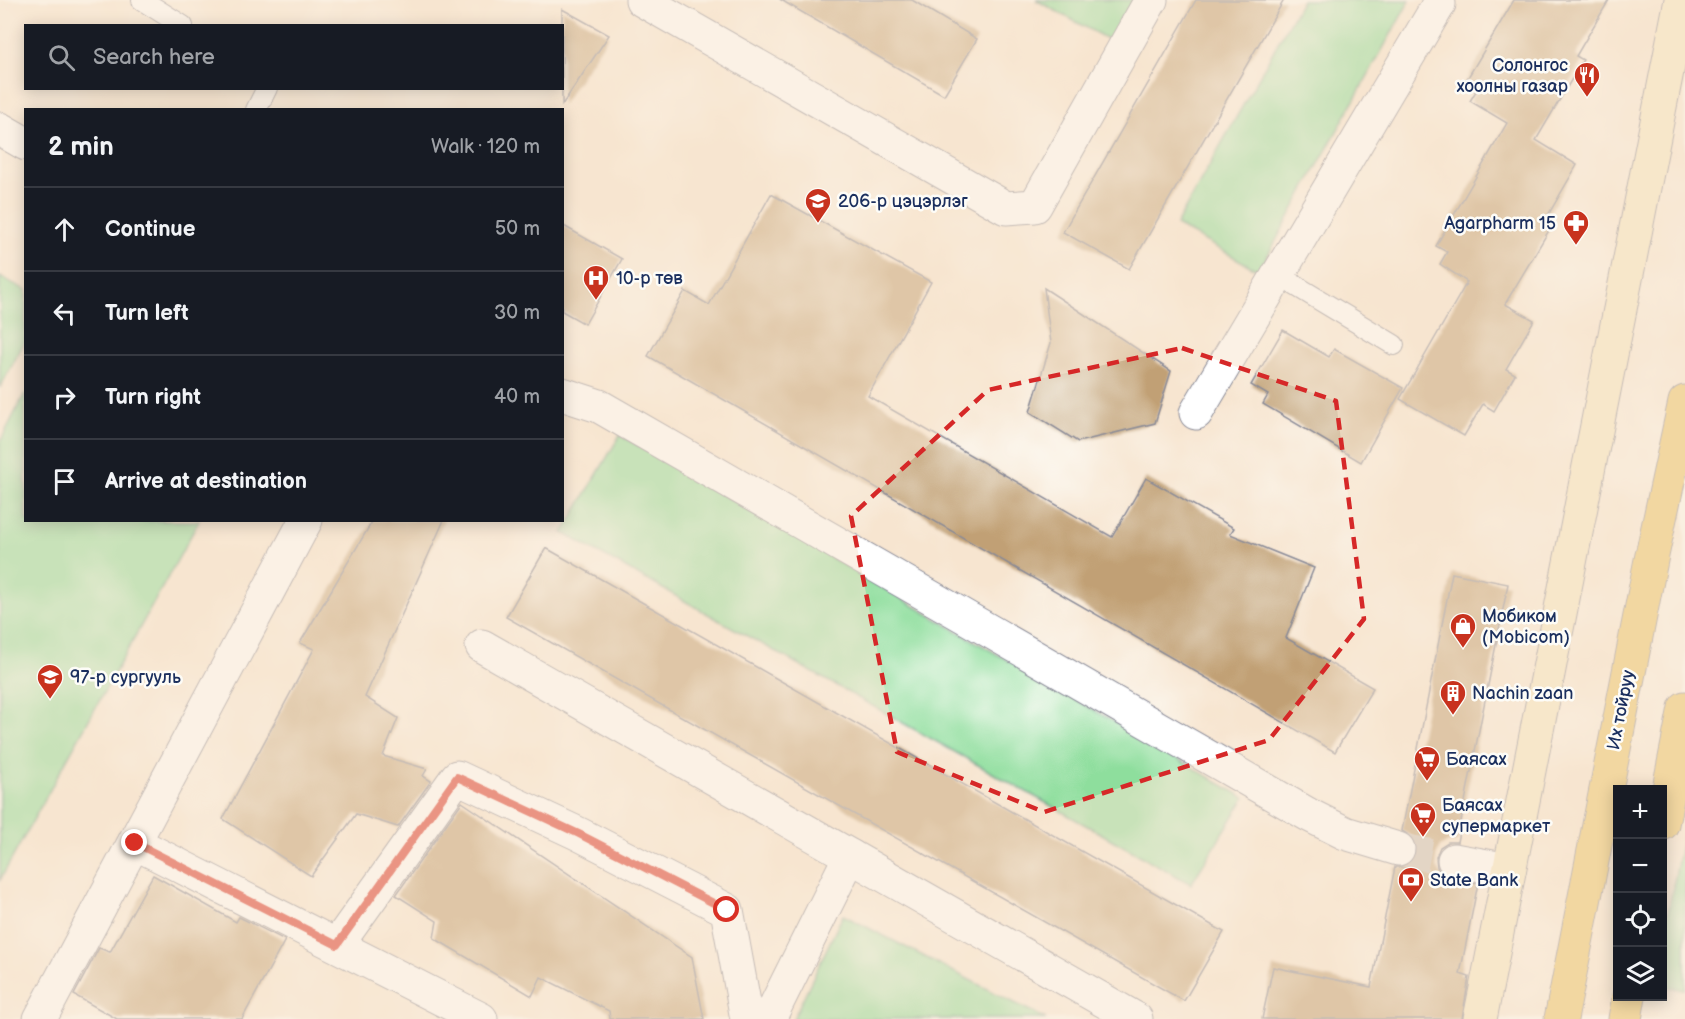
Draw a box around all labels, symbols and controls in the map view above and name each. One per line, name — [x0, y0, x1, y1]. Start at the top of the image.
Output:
search box — [24, 24, 564, 90]
icon: search — [45, 41, 78, 74]
text: Search here — [93, 44, 215, 71]
place label: Солонгос хоолны газар — [1457, 55, 1568, 97]
restaurant icon: Солонгос хоолны газар — [1572, 60, 1602, 98]
text: 2 min — [48, 132, 114, 163]
text: Walk · 120 m — [431, 135, 540, 159]
school or university icon: 206-р цэцэрлэг — [803, 186, 833, 224]
place label: 206-р цэцэрлэг — [838, 191, 968, 212]
pharmacy icon: Agarpharm 15 — [1561, 208, 1591, 246]
icon: ahead — [48, 213, 81, 246]
place label: Agarpharm 15 — [1444, 213, 1556, 234]
text: Continue — [105, 216, 195, 243]
text: 50 m — [495, 217, 540, 241]
hospital icon: 10-р төв — [581, 263, 611, 301]
place label: 10-р төв — [616, 268, 683, 289]
icon: left — [48, 297, 81, 330]
text: Turn left — [105, 300, 189, 327]
text: 30 m — [494, 301, 540, 325]
icon: right — [48, 381, 81, 414]
text: Turn right — [105, 384, 201, 411]
text: 40 m — [494, 385, 540, 409]
icon: arrive — [48, 465, 81, 498]
text: Arrive at destination — [105, 468, 307, 495]
place label: Мобиком (Mobicom) — [1482, 606, 1570, 648]
shop icon: Мобиком (Mobicom) — [1448, 611, 1478, 649]
school or university icon: 97-р сургууль — [35, 662, 65, 700]
place label: 97-р сургууль — [70, 667, 181, 688]
street label: Их тойруу — [1603, 668, 1639, 752]
building icon: Nachin zaan — [1438, 678, 1468, 716]
place label: Nachin zaan — [1472, 683, 1573, 704]
supermarket icon: Баясах — [1412, 744, 1442, 782]
place label: Баясах — [1446, 749, 1507, 770]
map controls — [1613, 785, 1667, 1001]
button: + — [1613, 785, 1667, 839]
place label: Баясах супермаркет — [1442, 795, 1551, 837]
supermarket icon: Баясах супермаркет — [1408, 800, 1438, 838]
route end — [121, 829, 147, 855]
button: − — [1613, 839, 1667, 893]
bank icon: State Bank — [1396, 865, 1426, 903]
place label: State Bank — [1430, 870, 1518, 891]
button: locate — [1613, 893, 1667, 947]
route start — [713, 896, 739, 922]
button: layers — [1613, 947, 1667, 1001]

